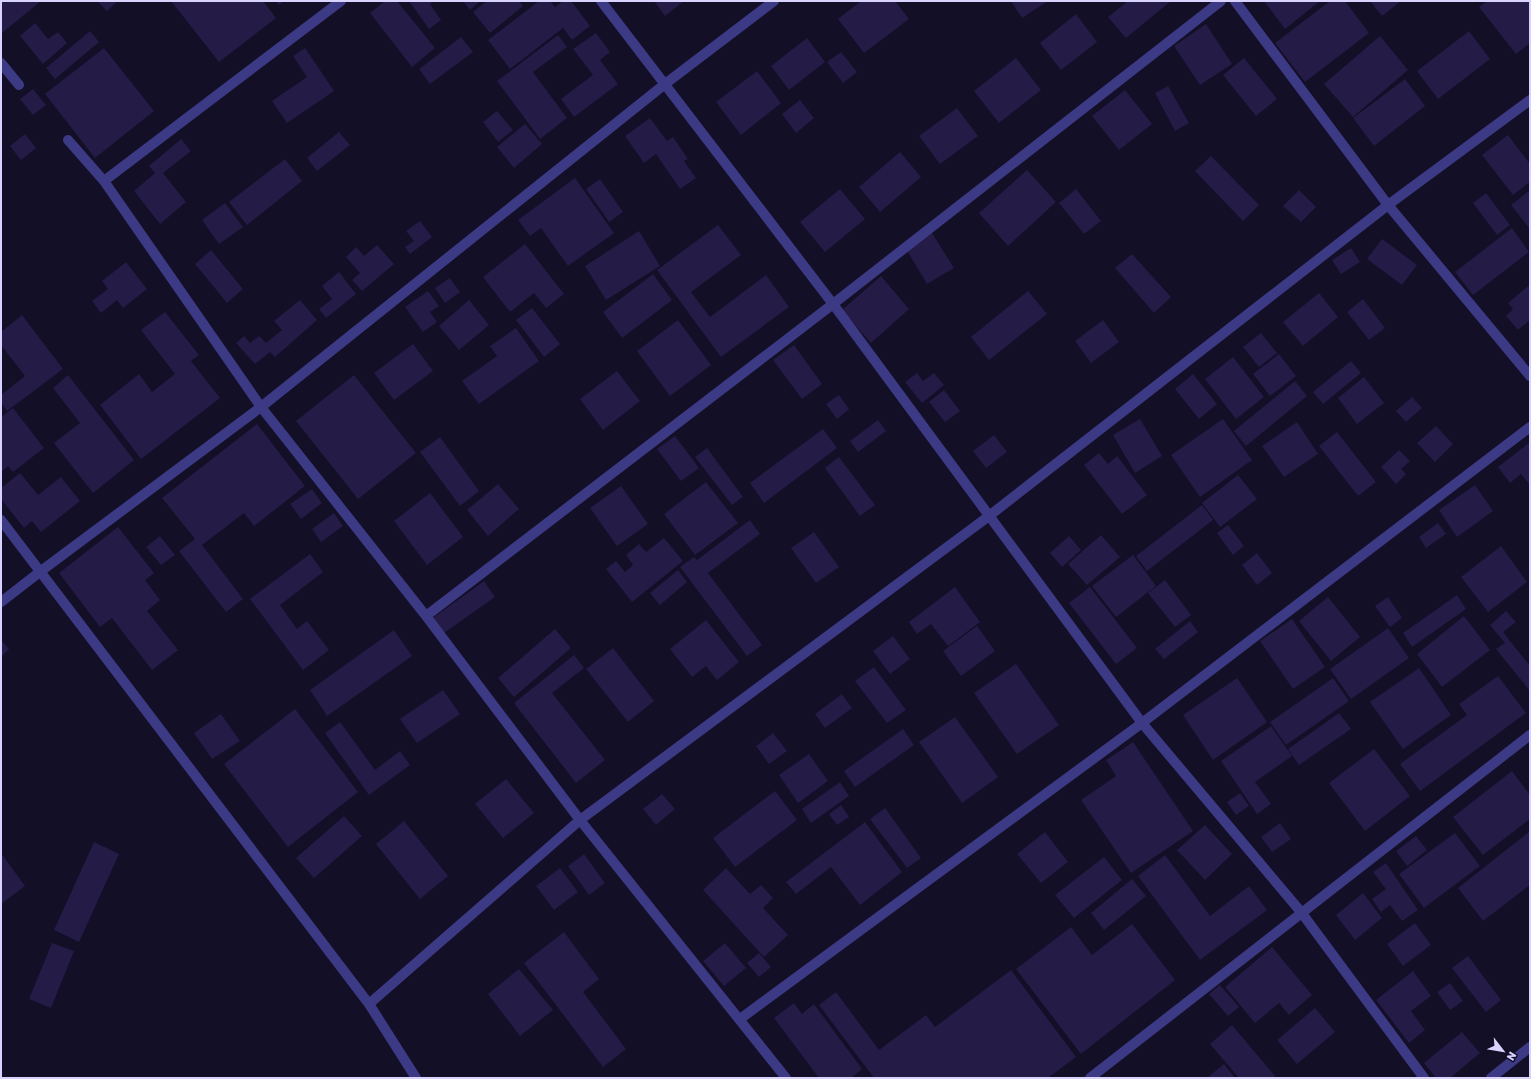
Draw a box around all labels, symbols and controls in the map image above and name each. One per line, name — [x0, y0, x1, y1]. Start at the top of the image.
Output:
north arrow — [1483, 1031, 1523, 1071]
text: N — [1503, 1049, 1519, 1063]

